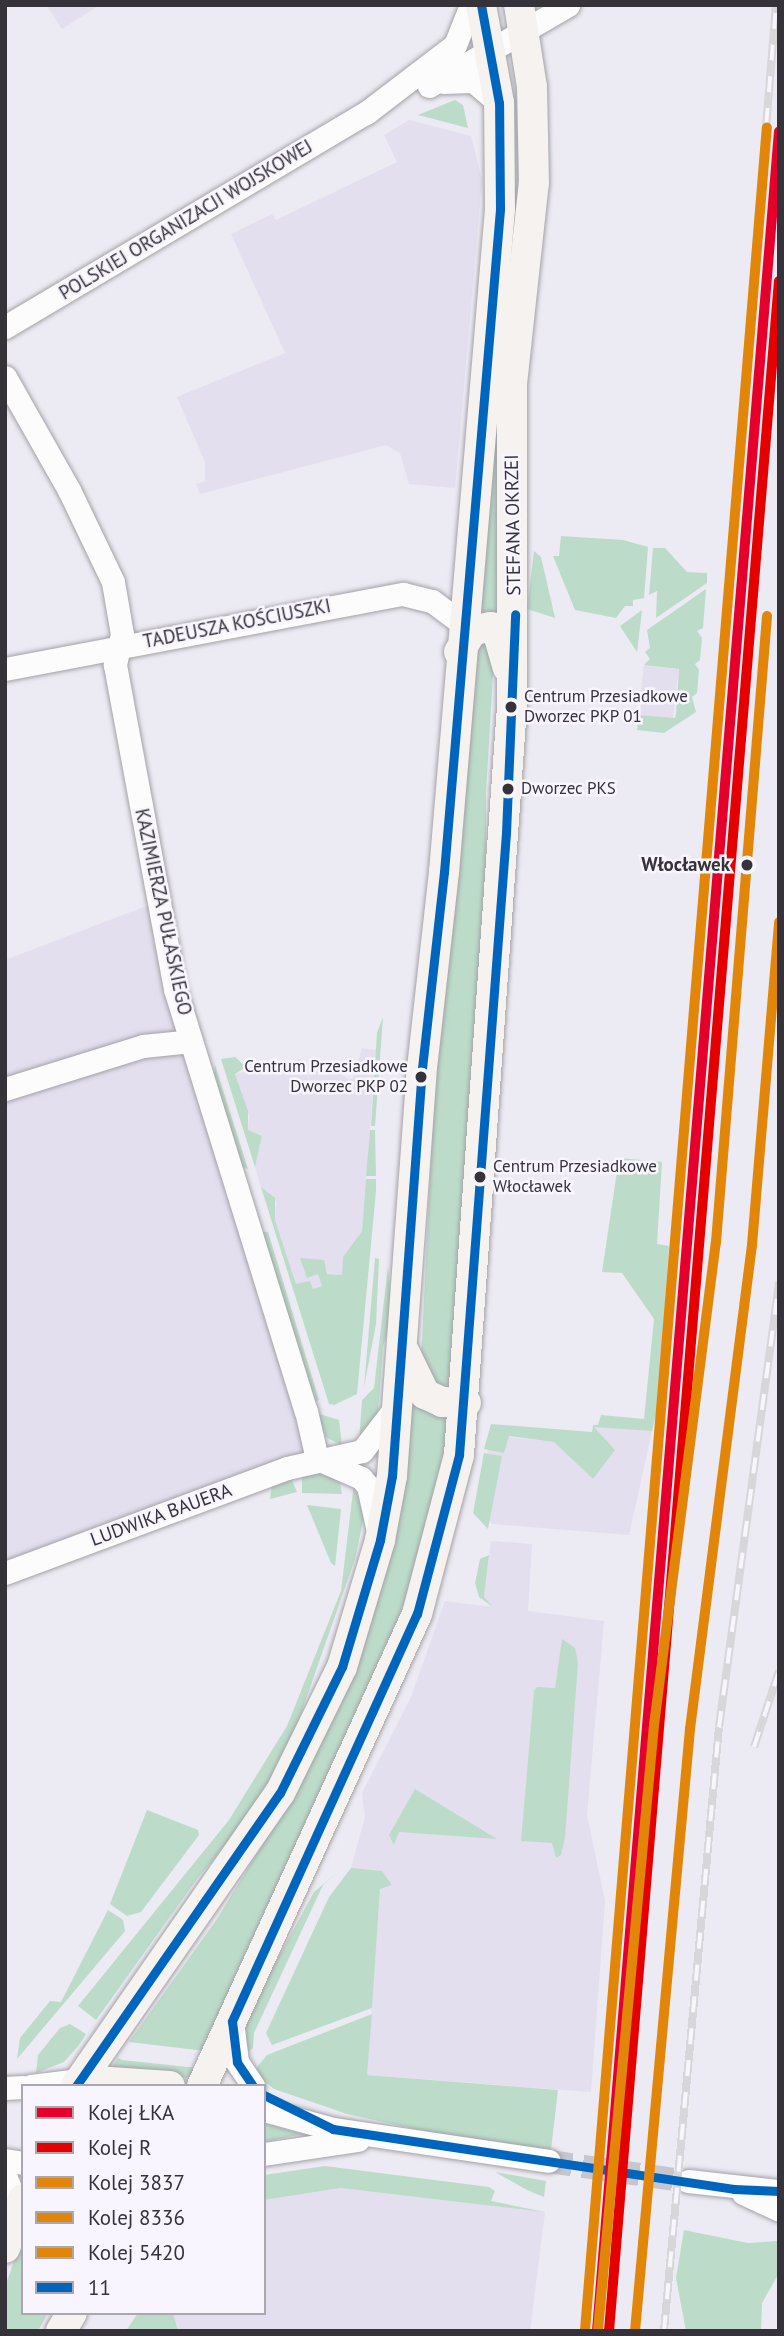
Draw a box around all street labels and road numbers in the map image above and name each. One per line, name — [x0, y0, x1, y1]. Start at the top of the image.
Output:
street label: POLSKIEJ ORGANIZACJI WOJSKOWEJ — [55, 135, 317, 305]
street label: STEFANA OKRZEI — [500, 454, 526, 596]
street label: TADEUSZA KOŚCIUSZKI — [141, 595, 333, 653]
street label: KAZIMIERZA PUŁASKIEGO — [130, 806, 196, 1018]
street label: LUDWIKA BAUERA — [87, 1479, 235, 1551]

